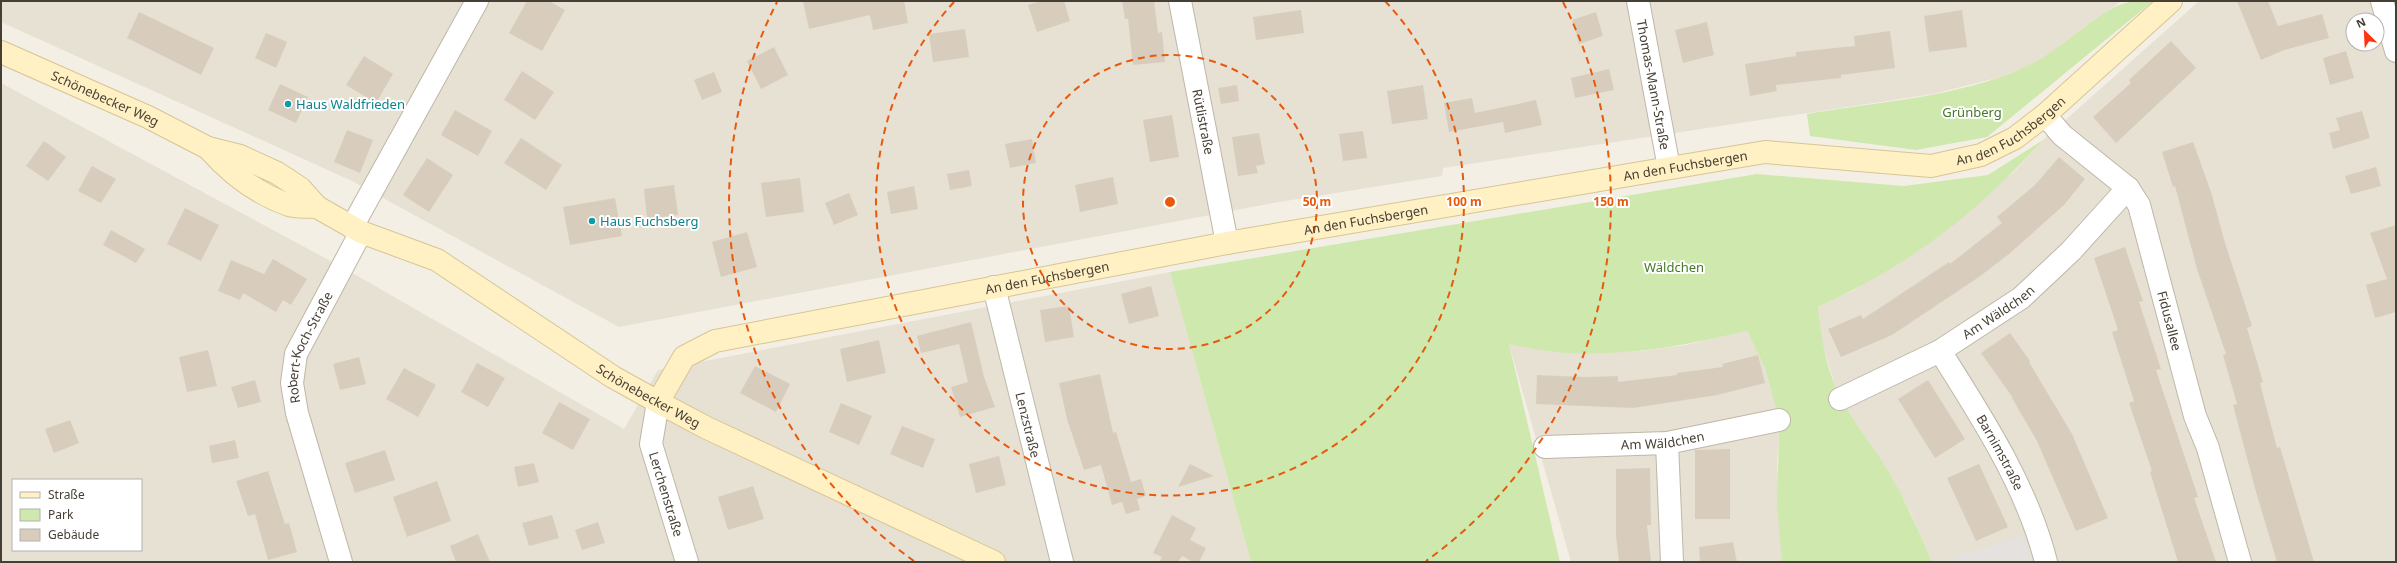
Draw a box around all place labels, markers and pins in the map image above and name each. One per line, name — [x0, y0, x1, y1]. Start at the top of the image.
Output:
place label: Haus Waldfrieden — [296, 95, 405, 113]
marker: Haus Waldfrieden — [283, 99, 293, 109]
centre of rings — [1163, 195, 1177, 209]
place label: Haus Fuchsberg — [600, 212, 698, 230]
marker: Haus Fuchsberg — [587, 216, 597, 226]

